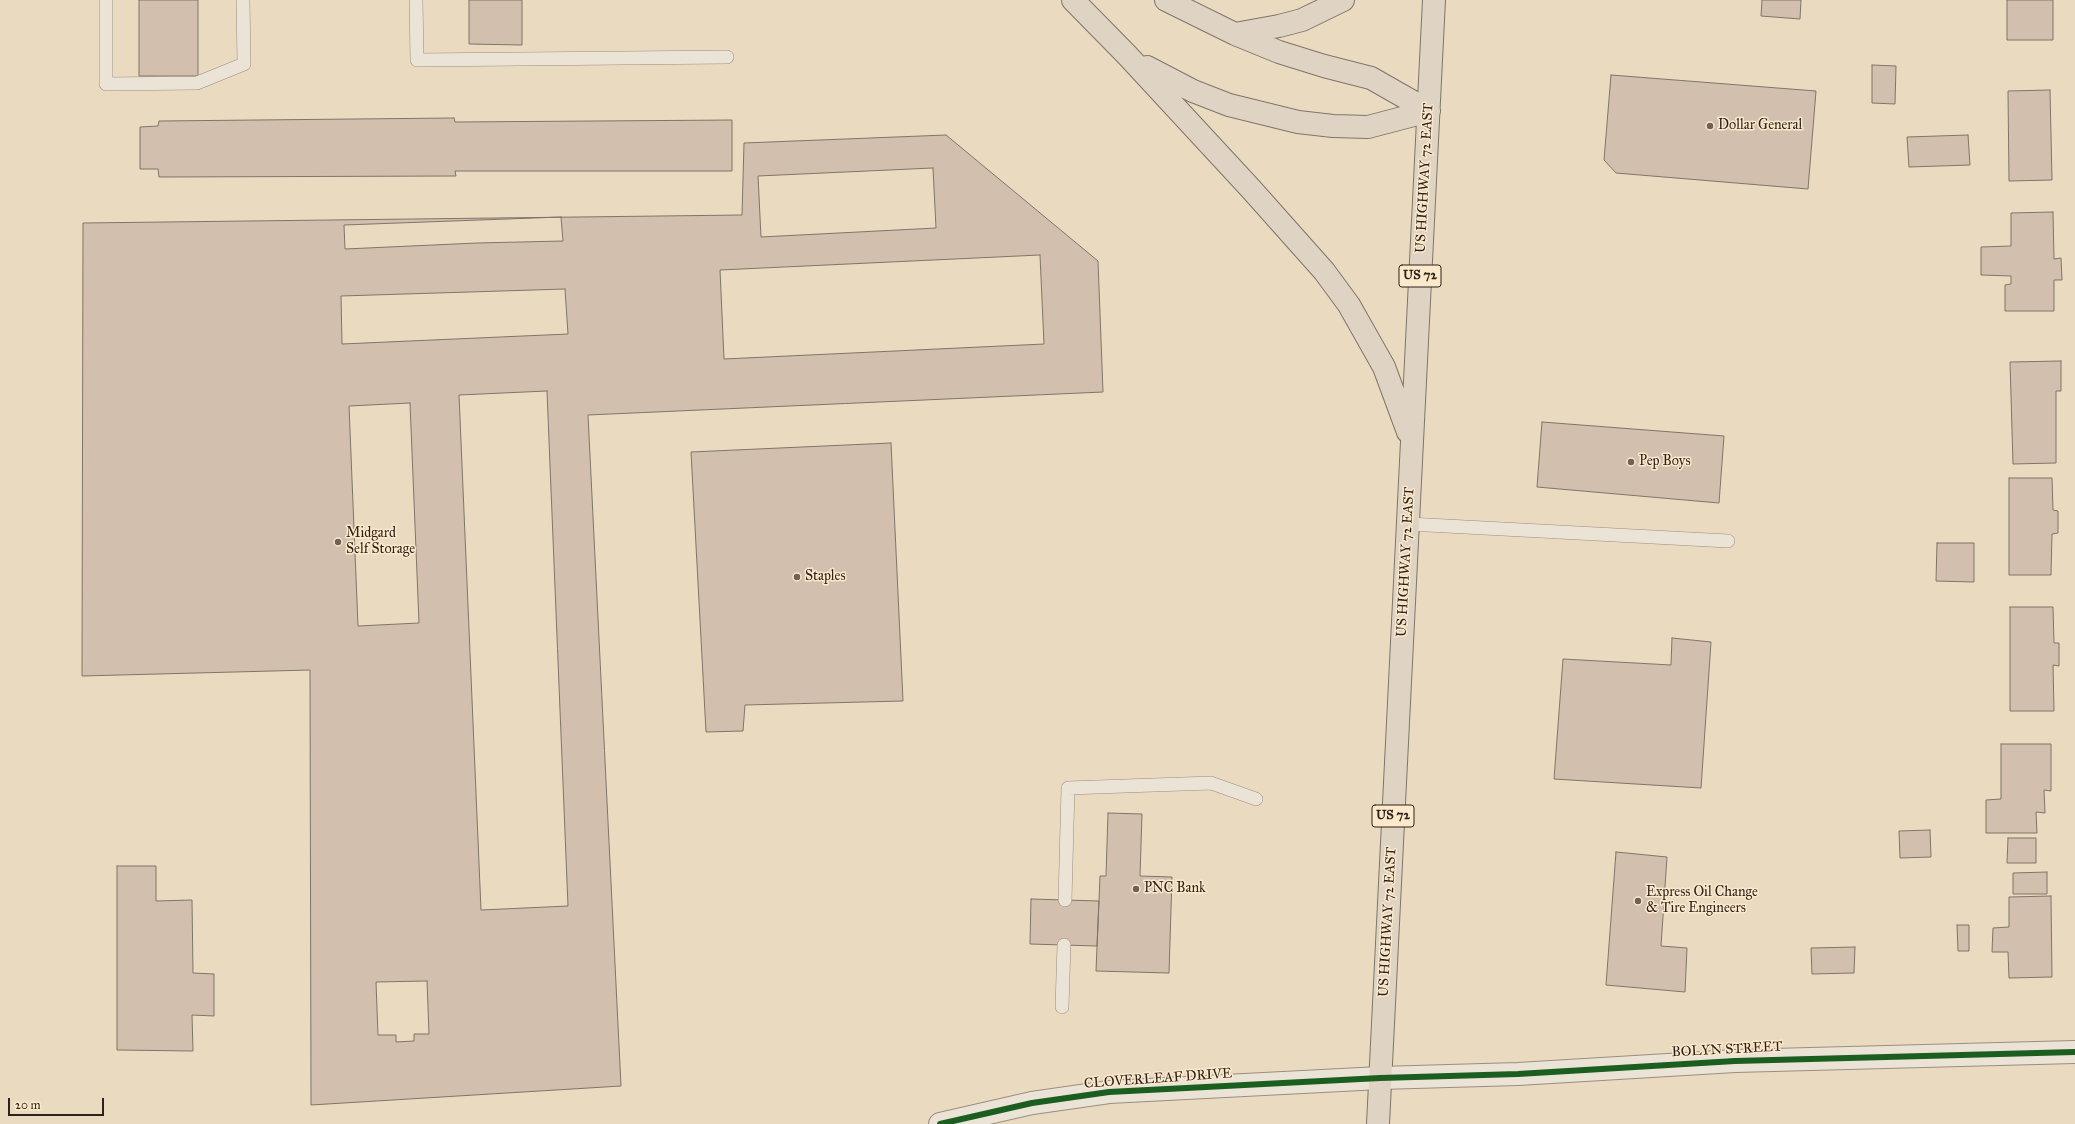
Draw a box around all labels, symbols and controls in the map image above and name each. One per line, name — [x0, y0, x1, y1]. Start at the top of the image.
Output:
street label: US HIGHWAY 72 EAST — [1413, 102, 1437, 254]
place label: Dollar General — [1718, 118, 1802, 134]
marker: Dollar General — [1705, 121, 1715, 131]
road number: US 72 — [1399, 265, 1441, 287]
place label: Pep Boys — [1639, 454, 1690, 470]
marker: Pep Boys — [1626, 457, 1636, 467]
street label: US HIGHWAY 72 EAST — [1394, 486, 1418, 638]
place label: Midgard Self Storage — [346, 526, 415, 558]
marker: Midgard Self Storage — [333, 537, 343, 547]
place label: Staples — [805, 569, 846, 585]
marker: Staples — [792, 572, 802, 582]
road number: US 72 — [1372, 805, 1414, 827]
street label: US HIGHWAY 72 EAST — [1376, 846, 1400, 998]
place label: PNC Bank — [1144, 881, 1206, 897]
marker: PNC Bank — [1131, 884, 1141, 894]
place label: Express Oil Change & Tire Engineers — [1646, 885, 1758, 918]
marker: Express Oil Change & Tire Engineers — [1633, 896, 1643, 906]
street label: BOLYN STREET — [1671, 1039, 1783, 1061]
street label: CLOVERLEAF DRIVE — [1083, 1065, 1233, 1093]
scale bar — [10, 1090, 106, 1116]
text: 20 m — [15, 1098, 41, 1112]

